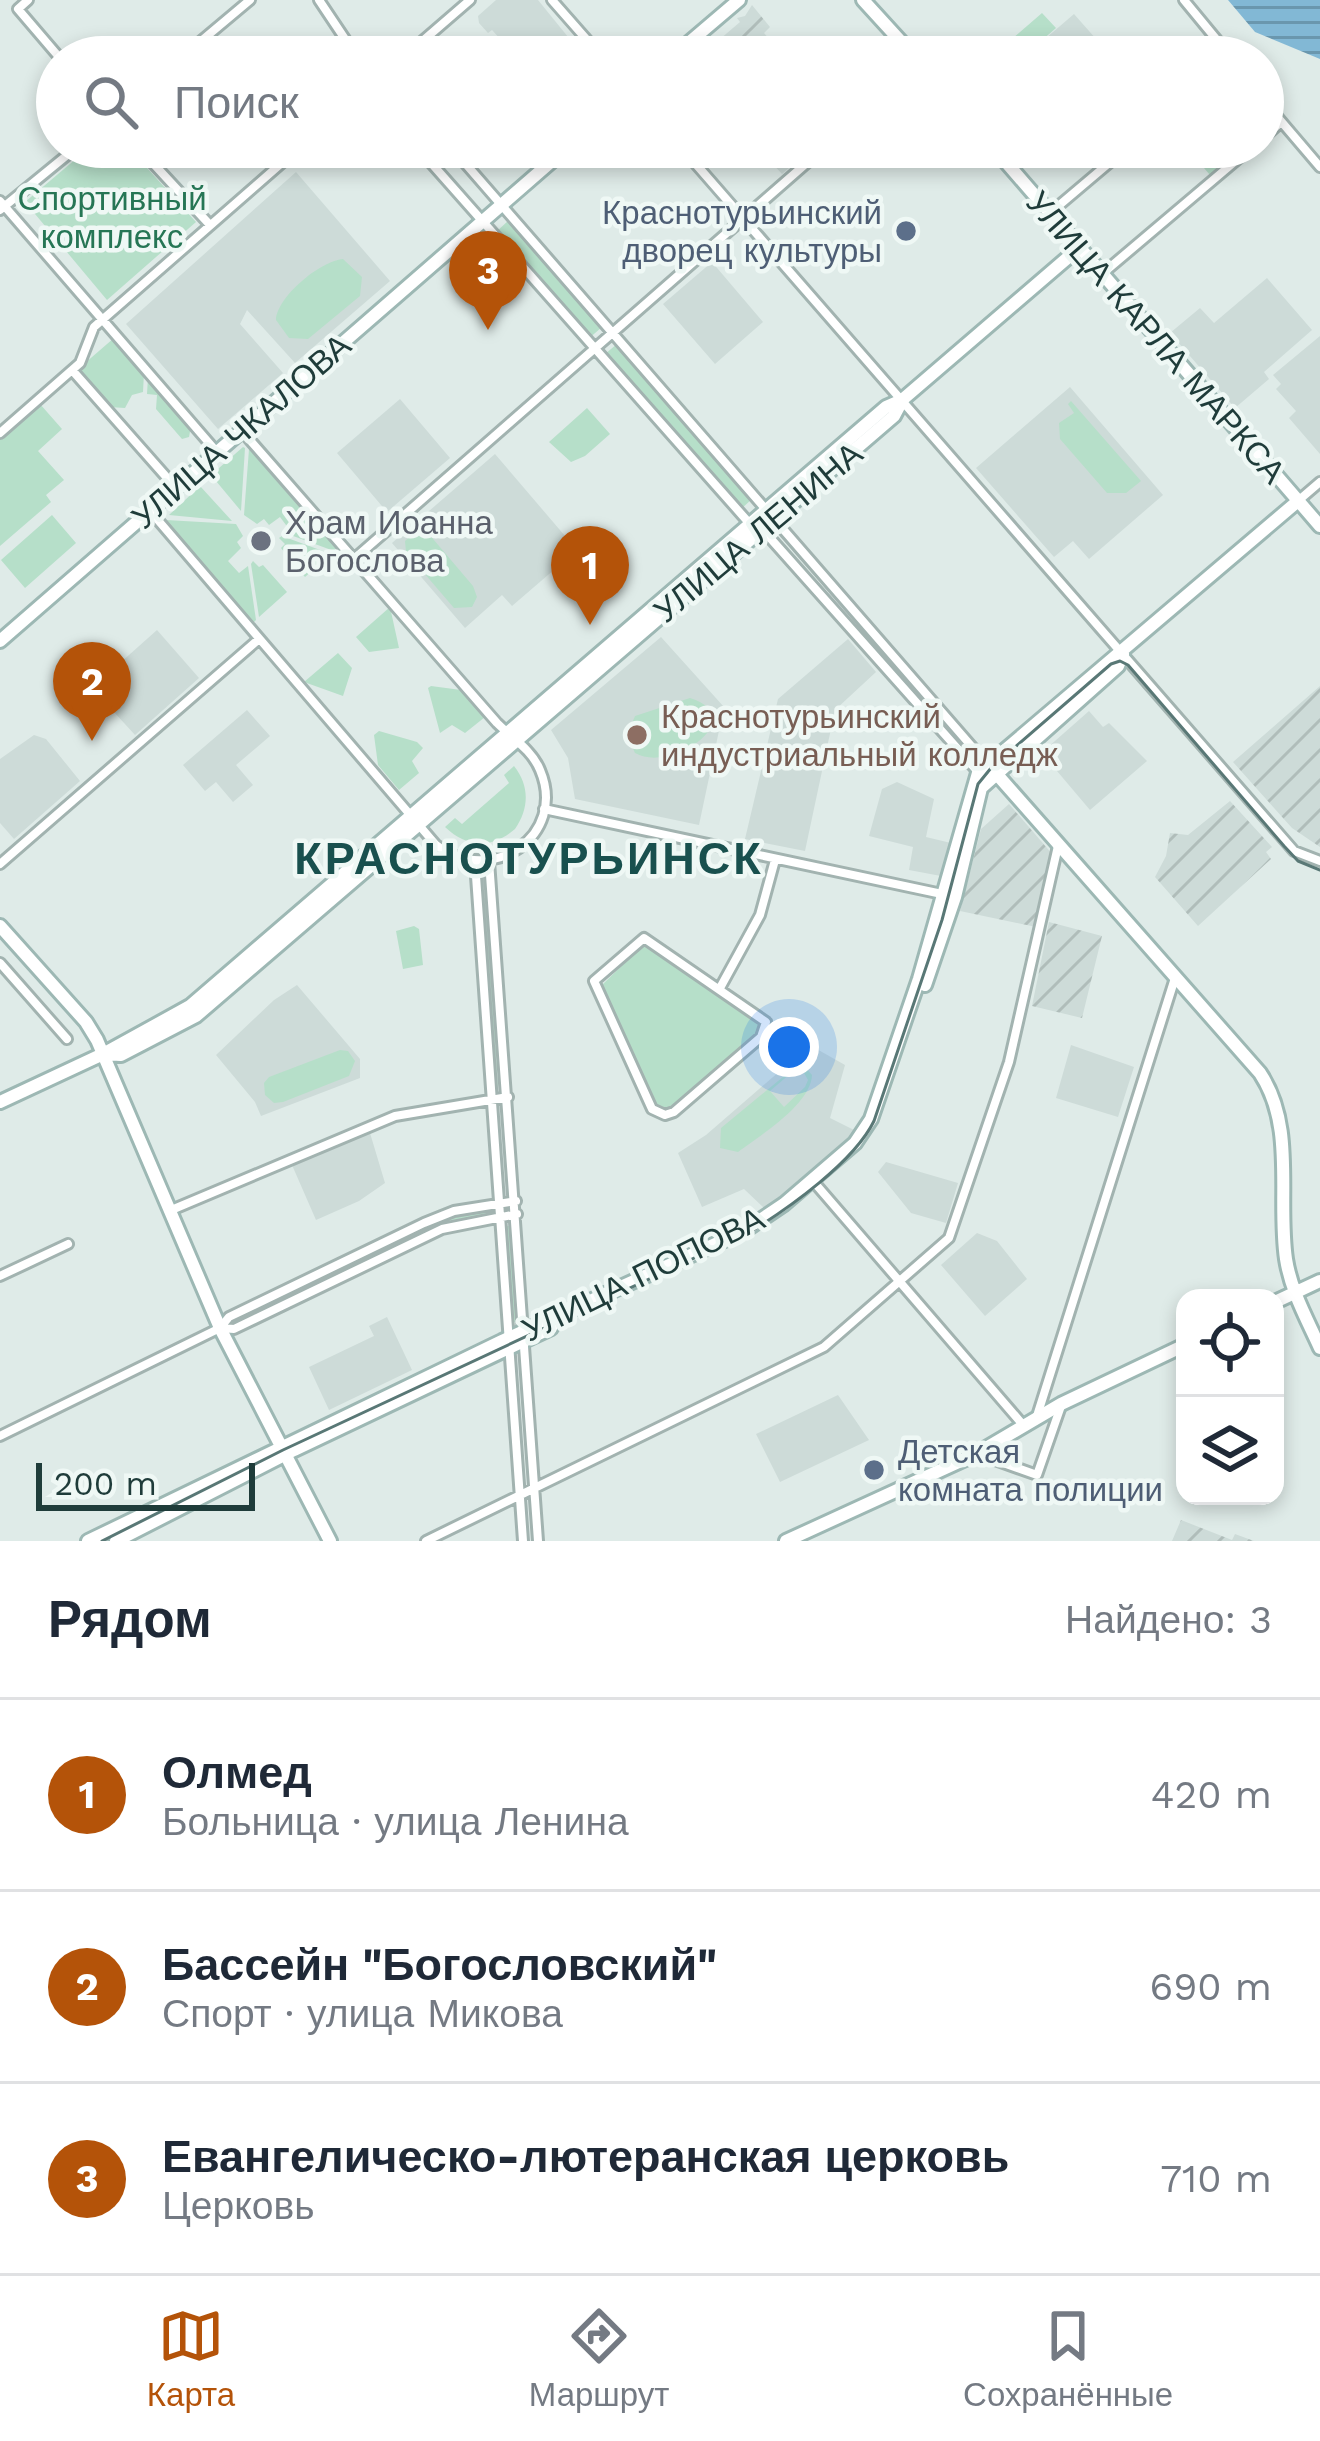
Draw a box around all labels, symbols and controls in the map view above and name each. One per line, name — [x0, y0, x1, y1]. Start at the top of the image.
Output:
search box — [36, 36, 1284, 168]
icon: search — [78, 69, 144, 135]
text: Поиск — [174, 76, 299, 129]
park label: Спортивный комплекс — [17, 179, 207, 256]
street label: УЛИЦА КАРЛА МАРКСА — [1018, 183, 1294, 491]
place label: Краснотурьинский дворец культуры — [602, 193, 882, 270]
marker: Краснотурьинский дворец культуры — [893, 218, 919, 244]
pin: 3 — [449, 231, 527, 330]
street label: УЛИЦА ЧКАЛОВА — [124, 325, 358, 537]
street label: УЛИЦА ЛЕНИНА — [646, 434, 870, 630]
place label: Храм Иоанна Богослова — [285, 503, 494, 580]
pin: 1 — [551, 526, 629, 625]
marker: Храм Иоанна Богослова — [248, 528, 274, 554]
pin: 2 — [53, 642, 131, 741]
place label: Краснотурьинский индустриальный колледж — [661, 697, 1058, 774]
marker: Краснотурьинский индустриальный колледж — [624, 722, 650, 748]
district label: КРАСНОТУРЬИНСК — [294, 832, 764, 885]
your location — [759, 1017, 819, 1077]
street label: УЛИЦА ПОПОВА — [516, 1198, 770, 1350]
map controls — [1176, 1289, 1284, 1505]
button: locate — [1176, 1289, 1284, 1397]
button: layers — [1176, 1397, 1284, 1505]
place label: Детская комната полиции — [898, 1432, 1163, 1509]
scale bar — [36, 1457, 255, 1510]
marker: Детская комната полиции — [861, 1457, 887, 1483]
text: 200 m — [54, 1464, 157, 1503]
text: Рядом — [48, 1590, 212, 1649]
text: Найдено: 3 — [1065, 1597, 1272, 1642]
text: Олмед — [162, 1746, 312, 1799]
text: 1 — [79, 1772, 95, 1817]
text: 420 m — [1151, 1772, 1272, 1817]
text: Больница · улица Ленина — [162, 1799, 629, 1844]
text: Бассейн "Богословский" — [162, 1938, 717, 1991]
text: 2 — [75, 1964, 99, 2009]
text: 690 m — [1150, 1964, 1272, 2009]
text: Спорт · улица Микова — [162, 1991, 563, 2036]
text: Евангелическо-лютеранская церковь — [162, 2130, 1009, 2183]
text: 3 — [75, 2156, 99, 2201]
text: 710 m — [1160, 2156, 1272, 2201]
text: Церковь — [162, 2183, 314, 2228]
tab: Карта — [147, 2303, 235, 2414]
tab: Маршрут — [529, 2303, 669, 2414]
tab: Сохранённые — [963, 2303, 1173, 2414]

